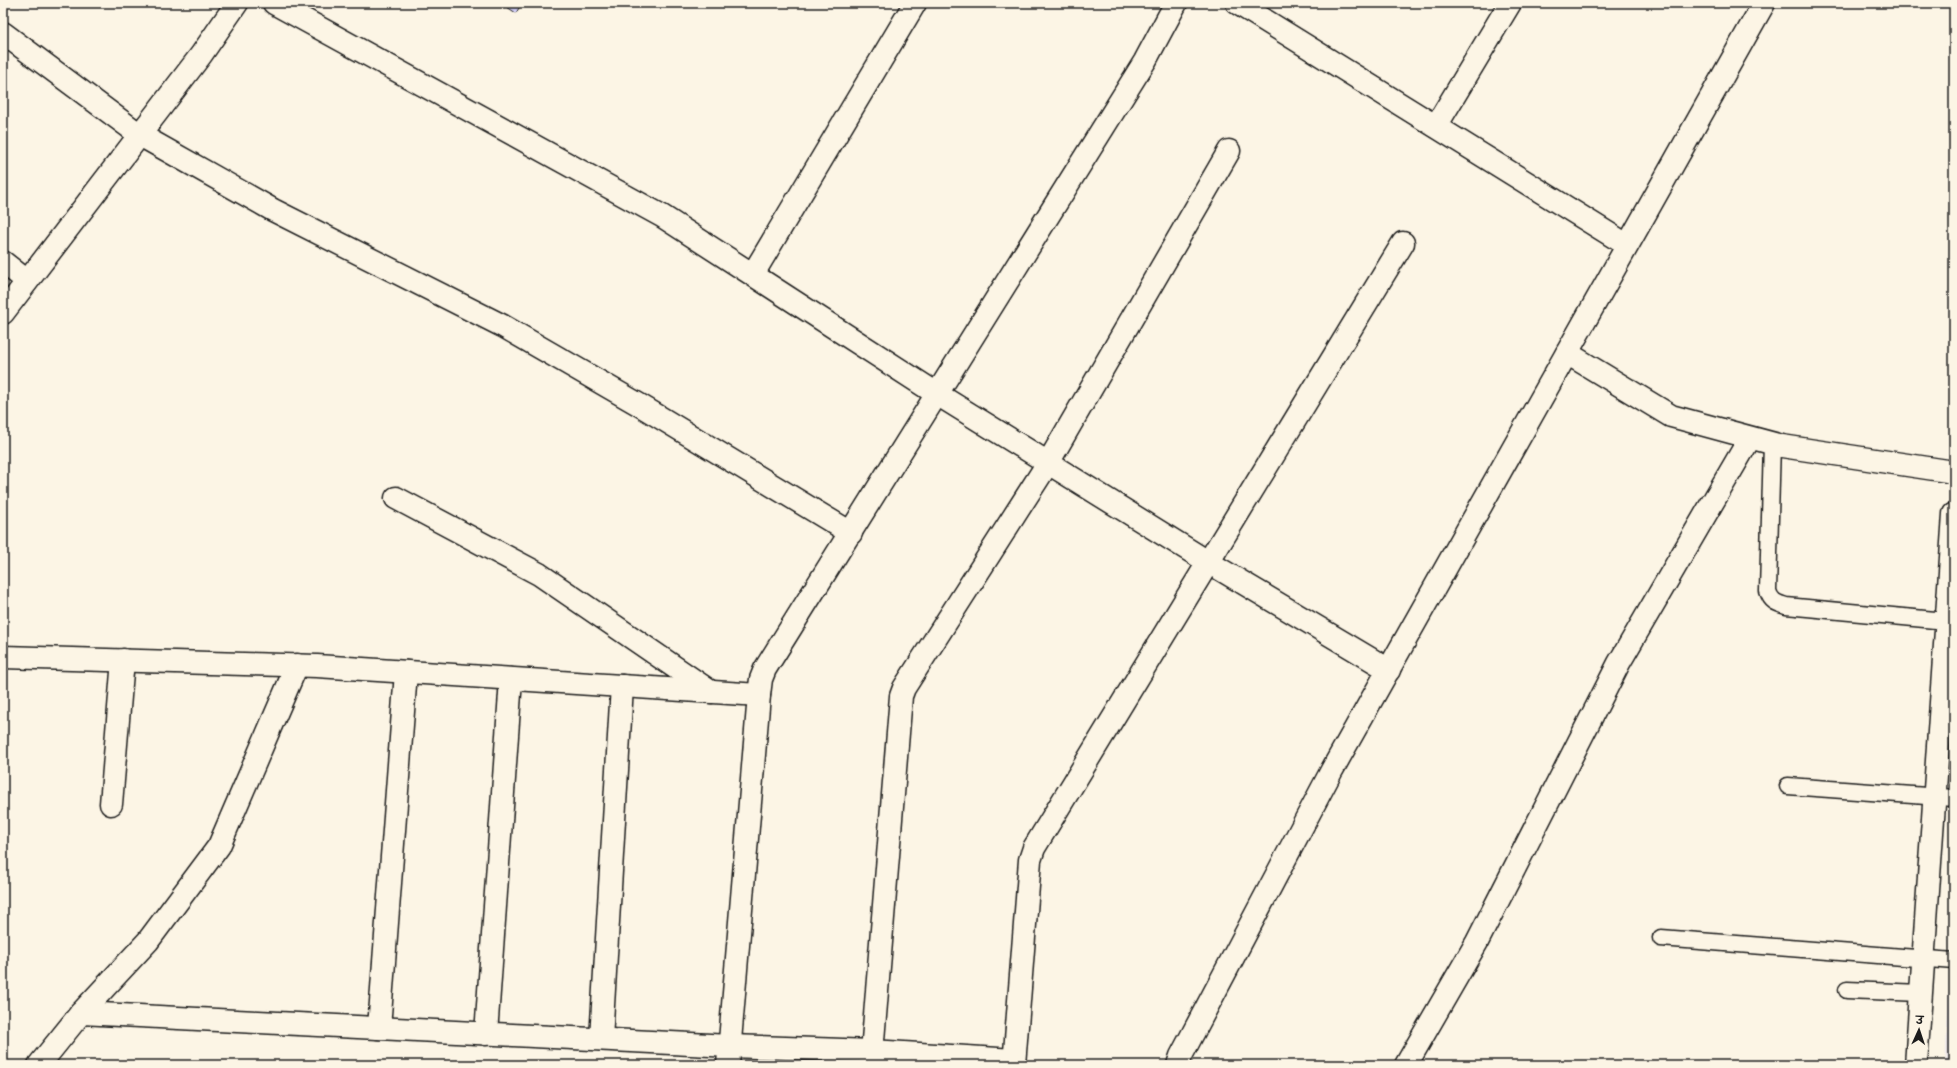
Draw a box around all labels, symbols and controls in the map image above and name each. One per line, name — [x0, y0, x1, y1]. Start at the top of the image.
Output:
north arrow — [1899, 1010, 1939, 1050]
text: उ — [1914, 1011, 1925, 1030]

